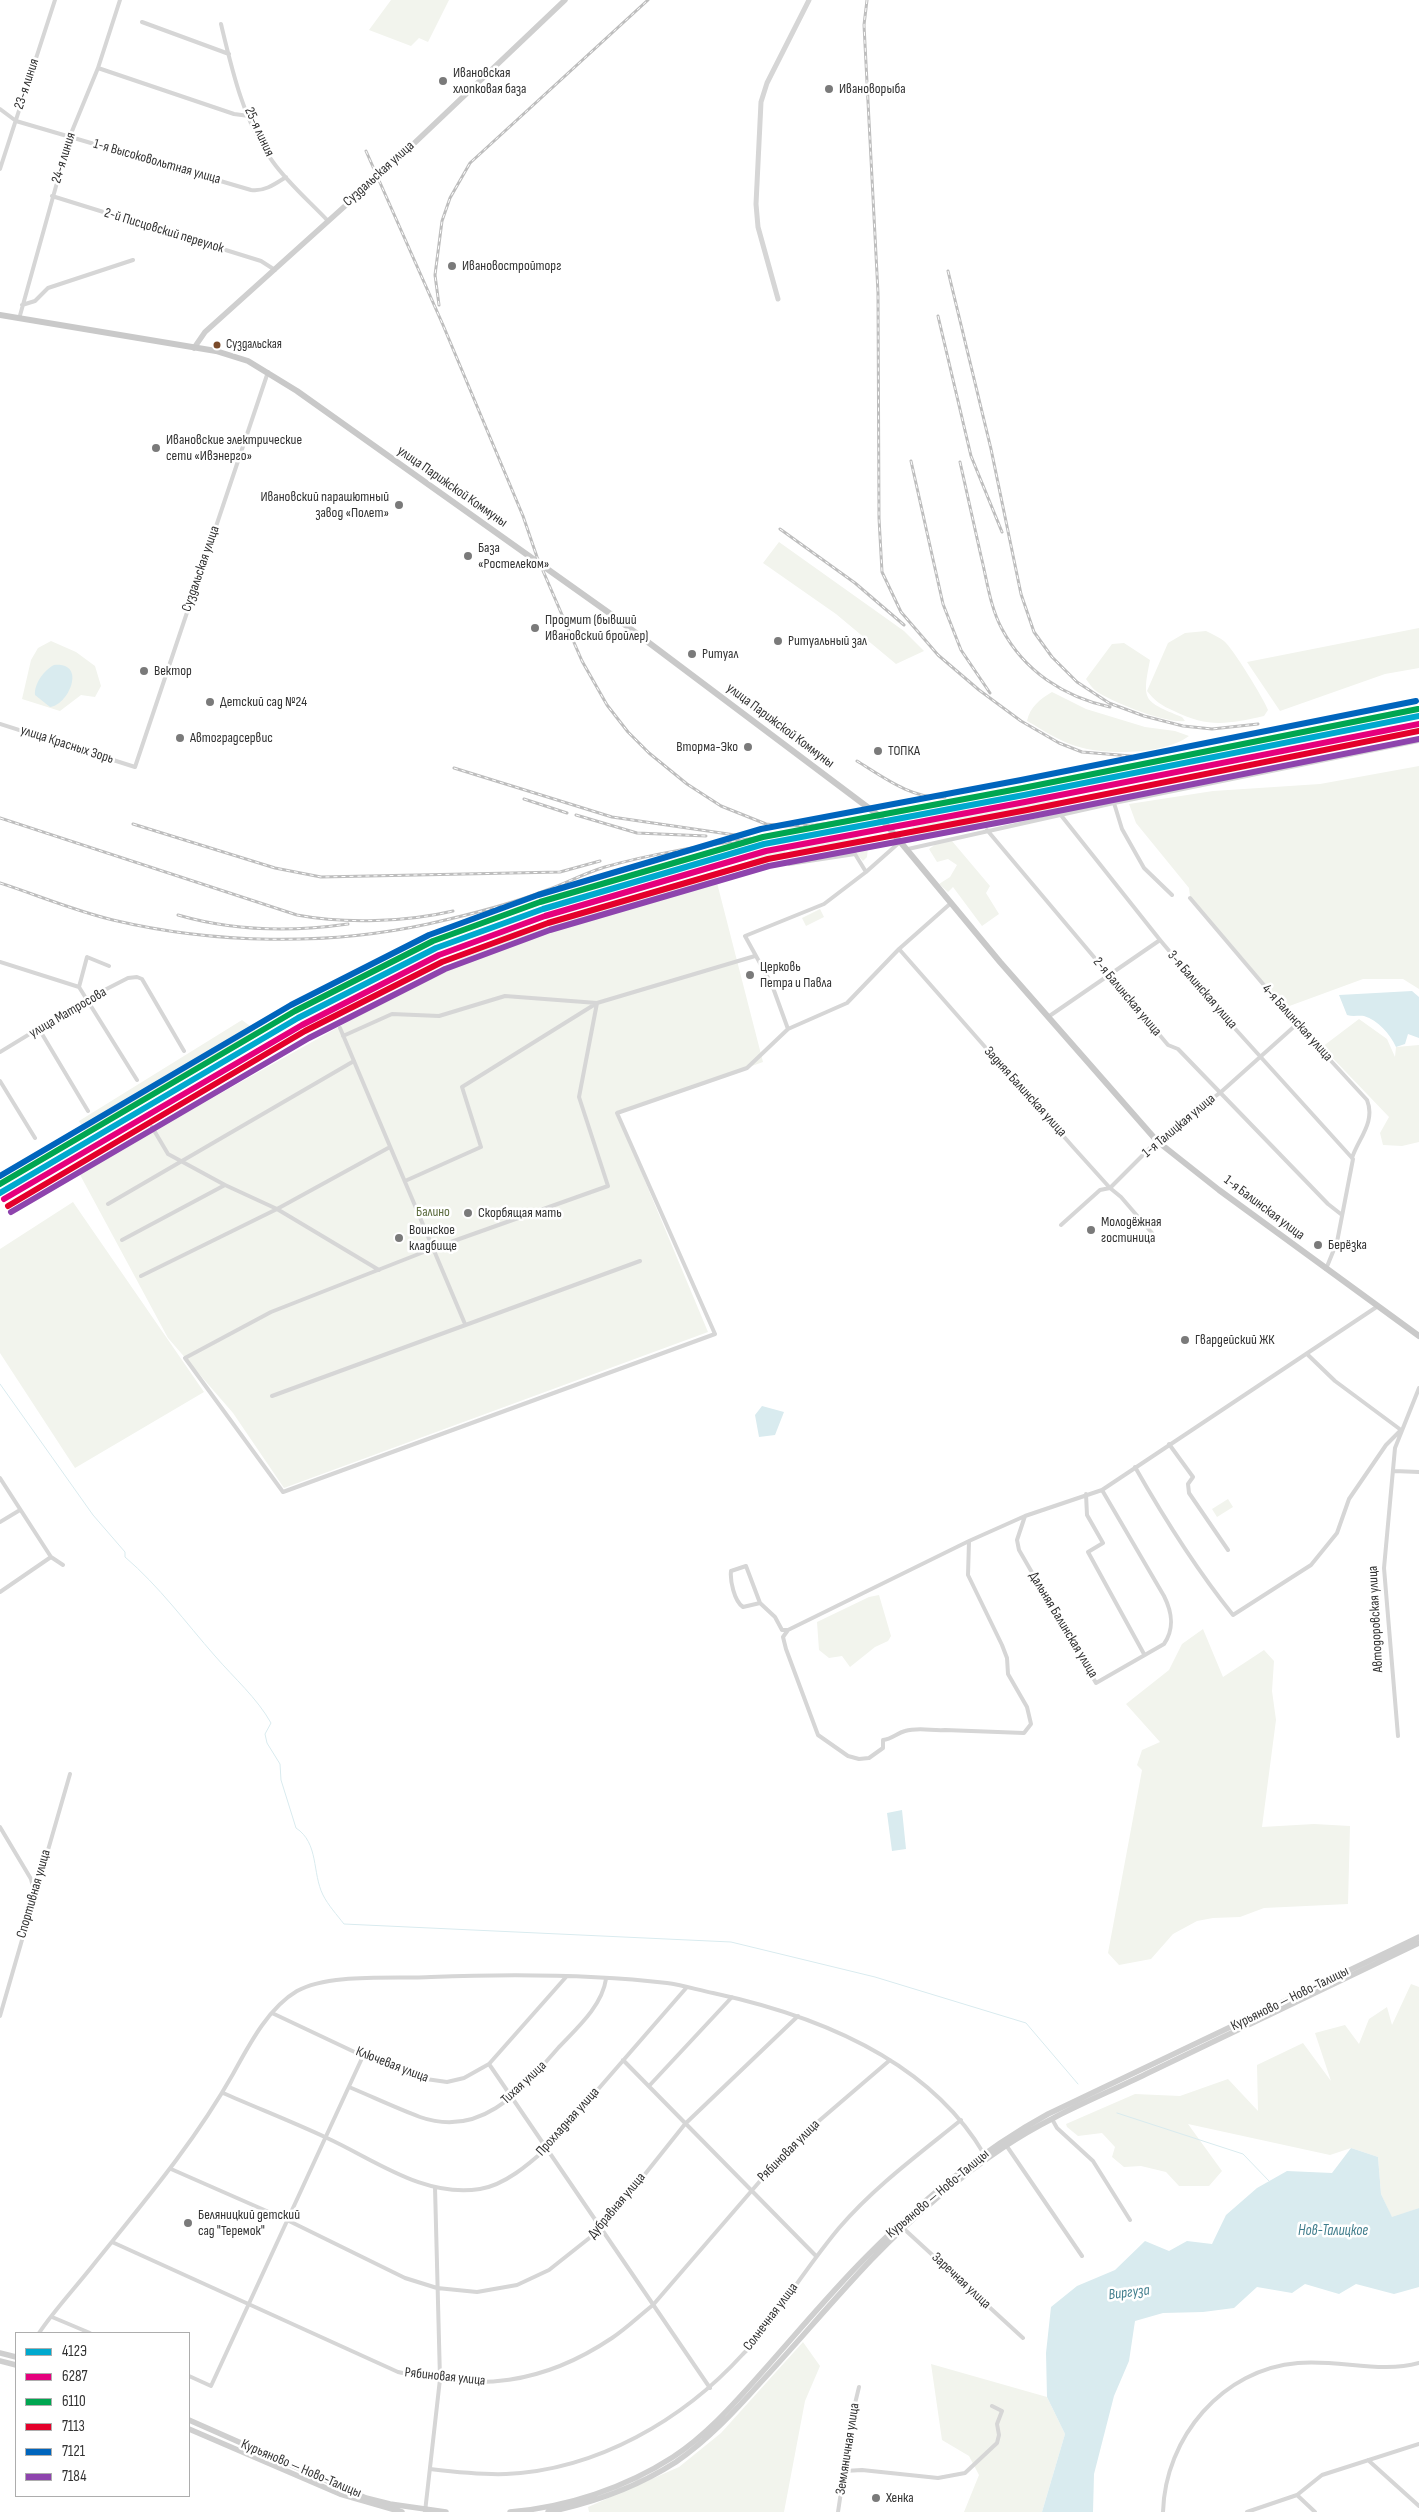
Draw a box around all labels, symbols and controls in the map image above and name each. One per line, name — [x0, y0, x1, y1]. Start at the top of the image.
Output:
street label: 23-я линия — [11, 56, 43, 112]
place label: Ивановская хлопковая база — [453, 65, 526, 98]
marker: Ивановская хлопковая база — [437, 75, 449, 87]
place label: Ивановорыба — [839, 81, 906, 97]
marker: Ивановорыба — [823, 83, 835, 95]
street label: 25-я линия — [240, 105, 278, 159]
street label: 24-я линия — [48, 131, 80, 185]
street label: 1-я Высоковольтная улица — [91, 136, 223, 188]
street label: Суздальская улица — [340, 138, 418, 210]
street label: 2-й Писцовский переулок — [102, 205, 226, 257]
place label: Ивановостройторг — [462, 258, 561, 274]
marker: Ивановостройторг — [446, 260, 458, 272]
place label: Суздальская — [226, 337, 282, 353]
marker: Суздальская — [212, 340, 222, 350]
place label: Ивановские электрические сети «Ивэнерго» — [166, 432, 302, 464]
marker: Ивановские электрические сети «Ивэнерго» — [150, 442, 162, 454]
street label: улица Парижской Коммуны — [394, 443, 510, 531]
place label: Ивановский парашютный завод «Полет» — [260, 489, 389, 522]
marker: Ивановский парашютный завод «Полет» — [393, 499, 405, 511]
street label: Суздальская улица — [178, 524, 224, 614]
place label: База «Ростелеком» — [478, 540, 549, 572]
marker: База «Ростелеком» — [462, 550, 474, 562]
place label: Продмит (бывший Ивановский бройлер) — [545, 612, 648, 644]
marker: Продмит (бывший Ивановский бройлер) — [529, 622, 541, 634]
place label: Ритуальный зал — [788, 633, 867, 649]
marker: Ритуальный зал — [772, 635, 784, 647]
place label: Ритуал — [702, 646, 738, 662]
marker: Ритуал — [686, 648, 698, 660]
place label: Вектор — [154, 663, 192, 679]
marker: Вектор — [138, 665, 150, 677]
street label: улица Парижской Коммуны — [723, 680, 837, 772]
place label: Детский сад №24 — [220, 694, 307, 710]
marker: Детский сад №24 — [204, 696, 216, 708]
street label: улица Красных Зорь — [18, 722, 116, 768]
place label: Автоградсервис — [190, 730, 273, 746]
marker: Автоградсервис — [174, 732, 186, 744]
place label: Вторма-Эко — [676, 739, 738, 755]
marker: Вторма-Эко — [742, 741, 754, 753]
place label: ТОПКА — [888, 743, 920, 759]
marker: ТОПКА — [872, 745, 884, 757]
street label: 3-я Балинская улица — [1164, 948, 1240, 1032]
street label: 2-я Балинская улица — [1089, 954, 1165, 1040]
place label: Церковь Петра и Павла — [760, 959, 832, 992]
marker: Церковь Петра и Павла — [744, 969, 756, 981]
street label: 4-я Балинская улица — [1258, 981, 1336, 1065]
street label: улица Матросова — [26, 984, 110, 1042]
street label: Задняя Балинская улица — [980, 1043, 1070, 1141]
street label: 1-я Талицкая улица — [1139, 1091, 1219, 1161]
street label: 1-я Балинская улица — [1220, 1172, 1308, 1244]
park label: Балино — [416, 1204, 450, 1220]
place label: Скорбящая мать — [478, 1205, 562, 1221]
marker: Скорбящая мать — [462, 1207, 474, 1219]
place label: Молодёжная гостиница — [1101, 1214, 1162, 1246]
place label: Воинское кладбище — [409, 1222, 457, 1254]
marker: Молодёжная гостиница — [1085, 1224, 1097, 1236]
marker: Воинское кладбище — [393, 1232, 405, 1244]
place label: Берёзка — [1328, 1237, 1367, 1253]
marker: Берёзка — [1312, 1239, 1324, 1251]
place label: Гвардейский ЖК — [1195, 1332, 1275, 1348]
marker: Гвардейский ЖК — [1179, 1334, 1191, 1346]
street label: Автодоровская улица — [1365, 1565, 1387, 1673]
street label: Дальняя Балинская улица — [1025, 1569, 1101, 1681]
street label: Спортивная улица — [13, 1848, 55, 1940]
street label: Курьяново — Ново-Талицы — [1228, 1963, 1352, 2035]
street label: Ключевая улица — [353, 2043, 431, 2087]
street label: Тихая улица — [498, 2058, 550, 2108]
street label: Прохладная улица — [533, 2084, 603, 2160]
street label: Рябиновая улица — [754, 2116, 824, 2186]
street label: Курьяново — Ново-Талицы — [883, 2146, 993, 2242]
street label: Дубравная улица — [585, 2170, 649, 2242]
place label: Беляницкий детский сад "Теремок" — [198, 2207, 300, 2240]
marker: Беляницкий детский сад "Теремок" — [182, 2217, 194, 2229]
water label: Нов-Талицкое — [1298, 2222, 1368, 2240]
street label: Заречная улица — [928, 2249, 994, 2313]
street label: Солнечная улица — [740, 2280, 802, 2354]
water label: Виргуза — [1107, 2282, 1151, 2304]
legend — [15, 2332, 190, 2497]
text: 412Э — [62, 2342, 87, 2361]
street label: Рябиновая улица — [404, 2364, 486, 2390]
text: 6287 — [62, 2367, 87, 2386]
text: 6110 — [62, 2392, 86, 2411]
street label: Земляничная улица — [832, 2402, 864, 2496]
text: 7113 — [62, 2417, 85, 2436]
street label: Курьяново — Ново-Талицы — [238, 2436, 364, 2502]
text: 7121 — [62, 2442, 85, 2461]
text: 7184 — [62, 2467, 86, 2486]
place label: Хенка — [886, 2490, 914, 2506]
marker: Хенка — [870, 2492, 882, 2504]

